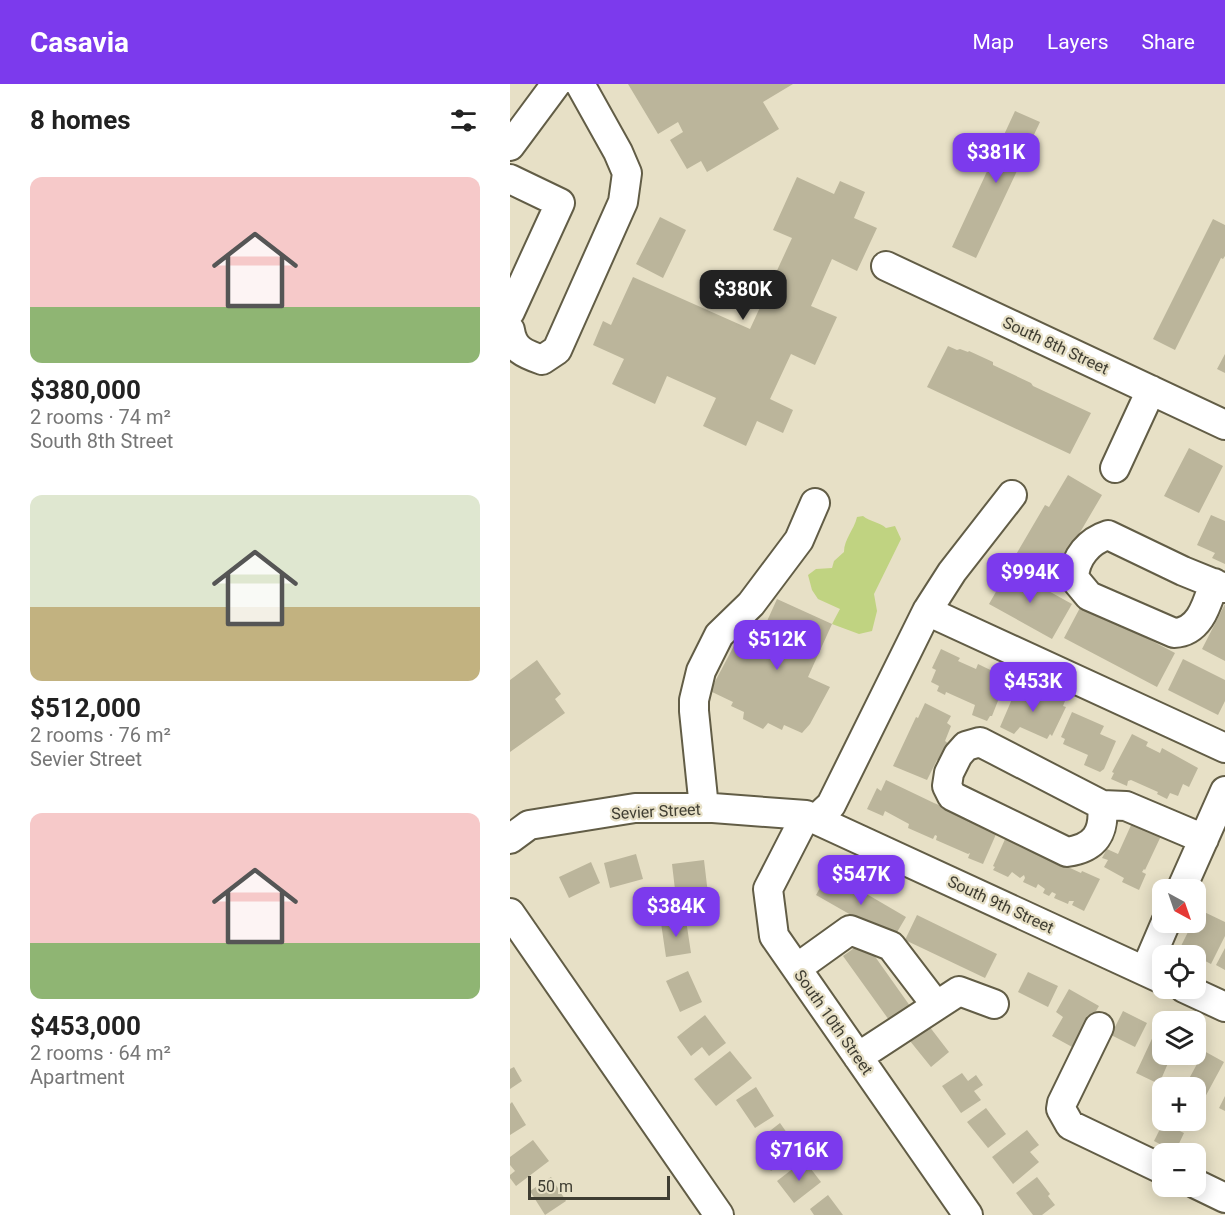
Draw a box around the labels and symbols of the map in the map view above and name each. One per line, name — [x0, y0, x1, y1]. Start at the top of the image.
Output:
pin: $381K — [954, 133, 1038, 184]
pin: $380K — [701, 270, 785, 321]
street label: South 8th Street — [1000, 313, 1112, 378]
pin: $994K — [988, 553, 1072, 604]
pin: $512K — [735, 620, 819, 671]
pin: $453K — [991, 662, 1075, 713]
street label: Sevier Street — [611, 800, 701, 823]
pin: $547K — [819, 855, 903, 906]
street label: South 9th Street — [945, 872, 1057, 937]
north arrow — [1152, 879, 1206, 933]
pin: $384K — [634, 887, 718, 938]
street label: South 10th Street — [790, 966, 877, 1078]
pin: $716K — [757, 1131, 841, 1182]
scale bar — [528, 1173, 670, 1200]

